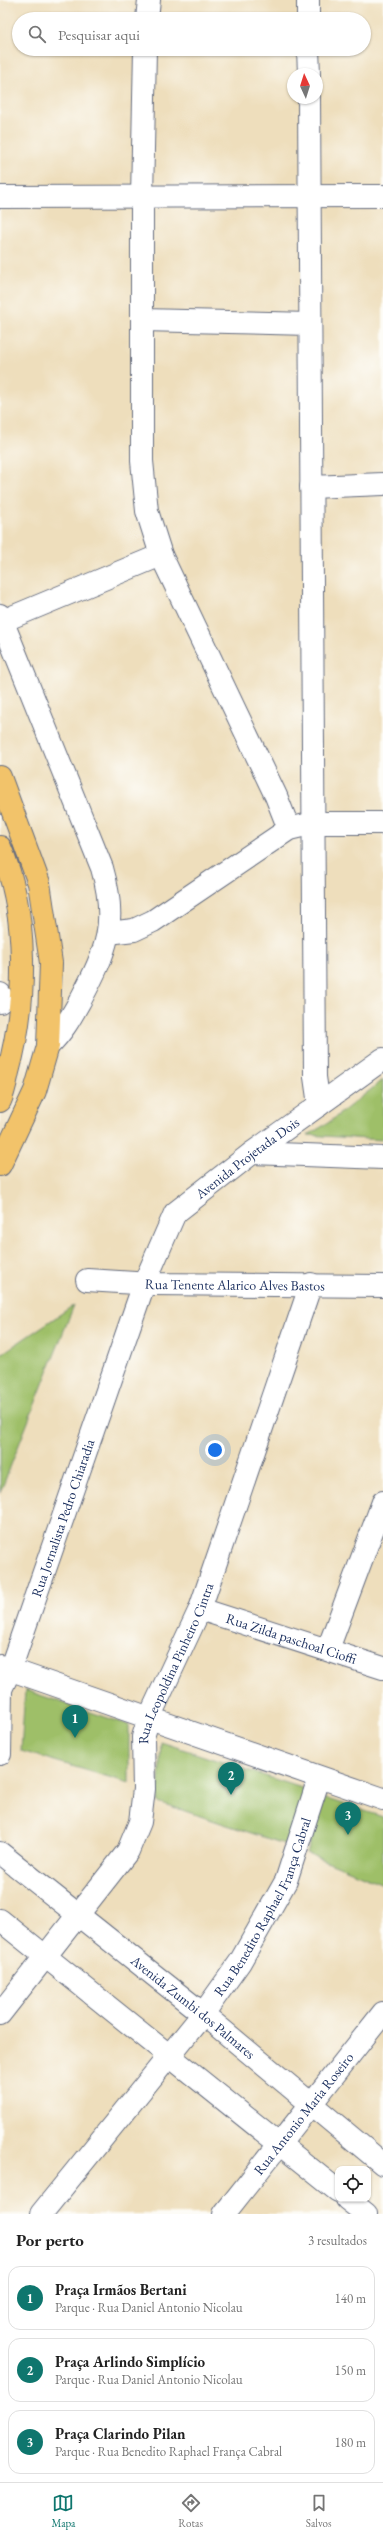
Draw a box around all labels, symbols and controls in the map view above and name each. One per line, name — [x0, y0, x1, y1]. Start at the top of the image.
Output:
search box — [12, 12, 371, 56]
icon: search — [26, 23, 48, 45]
text: Pesquisar aqui — [58, 25, 140, 44]
north arrow — [287, 68, 323, 104]
street label: Avenida Projetada Dois — [191, 1113, 303, 1203]
street label: Rua Tenente Alarico Alves Bastos — [144, 1275, 325, 1295]
street label: Rua Jornalista Pedro Chiaradia — [27, 1436, 99, 1599]
your location — [205, 1440, 225, 1460]
street label: Rua Leopoldina Pinheiro Cintra — [134, 1580, 217, 1744]
street label: Rua Zilda paschoal Cioffi — [224, 1609, 359, 1668]
pin: 1 — [62, 1705, 88, 1738]
pin: 2 — [218, 1762, 244, 1795]
pin: 3 — [335, 1802, 361, 1835]
street label: Rua Benedito Raphael França Cabral — [210, 1815, 315, 2000]
street label: Avenida Zumbi dos Palmares — [126, 1951, 259, 2063]
street label: Rua Antonio Maria Roseiro — [249, 2049, 357, 2179]
map controls — [335, 2166, 371, 2202]
button: locate — [335, 2166, 371, 2202]
text: Por perto — [16, 2229, 84, 2251]
text: 3 resultados — [308, 2232, 367, 2249]
text: Praça Irmãos Bertani — [55, 2280, 187, 2299]
text: 1 — [27, 2290, 33, 2307]
text: 140 m — [335, 2290, 366, 2307]
text: Parque · Rua Daniel Antonio Nicolau — [55, 2299, 243, 2316]
text: Praça Arlindo Simplício — [55, 2352, 205, 2371]
text: 2 — [27, 2362, 33, 2379]
text: 150 m — [335, 2362, 366, 2379]
text: Parque · Rua Daniel Antonio Nicolau — [55, 2371, 243, 2388]
text: Praça Clarindo Pilan — [55, 2424, 186, 2443]
text: 3 — [27, 2434, 33, 2451]
text: 180 m — [335, 2434, 366, 2451]
text: Parque · Rua Benedito Raphael França Cabral — [55, 2443, 282, 2460]
tab: Mapa — [51, 2492, 75, 2530]
tab: Rotas — [178, 2492, 203, 2530]
tab: Salvos — [306, 2492, 332, 2530]

